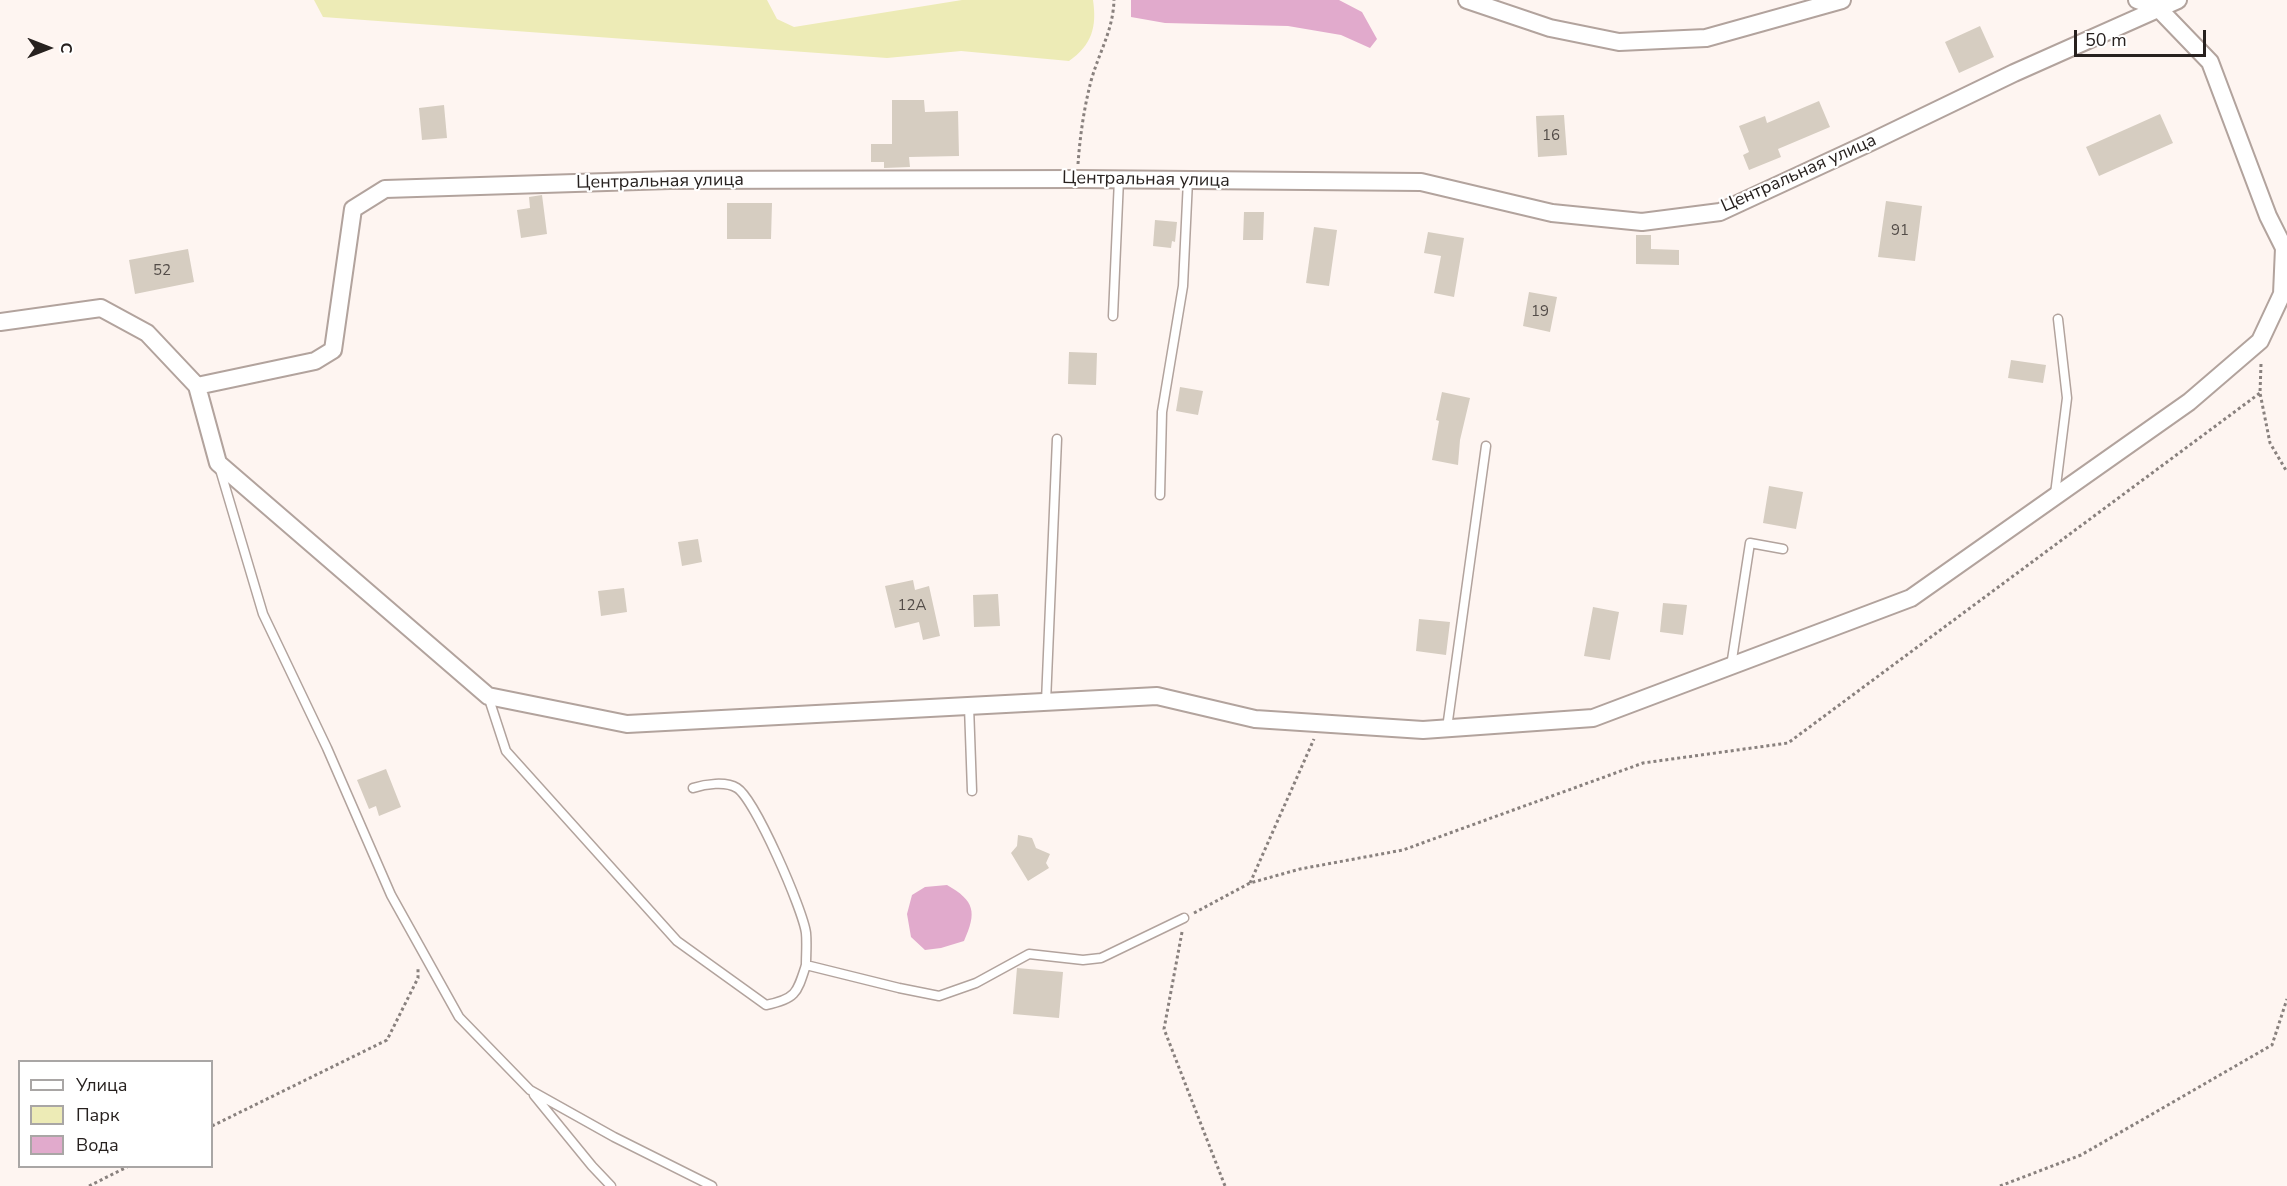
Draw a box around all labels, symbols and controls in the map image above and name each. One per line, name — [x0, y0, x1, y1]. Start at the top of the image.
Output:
north arrow — [18, 18, 78, 78]
scale bar — [2077, 18, 2209, 56]
text: 50 m — [2085, 28, 2127, 52]
text: С — [55, 43, 77, 53]
house number: 16 — [1542, 127, 1560, 145]
street label: Центральная улица — [1718, 130, 1880, 218]
street label: Центральная улица — [1062, 168, 1230, 192]
street label: Центральная улица — [576, 170, 744, 194]
house number: 91 — [1891, 222, 1909, 240]
house number: 52 — [153, 262, 171, 280]
house number: 19 — [1531, 303, 1549, 321]
house number: 12А — [898, 597, 926, 615]
legend — [18, 1060, 213, 1168]
text: Улица — [76, 1073, 127, 1097]
text: Парк — [76, 1103, 119, 1127]
text: Вода — [76, 1133, 119, 1157]

